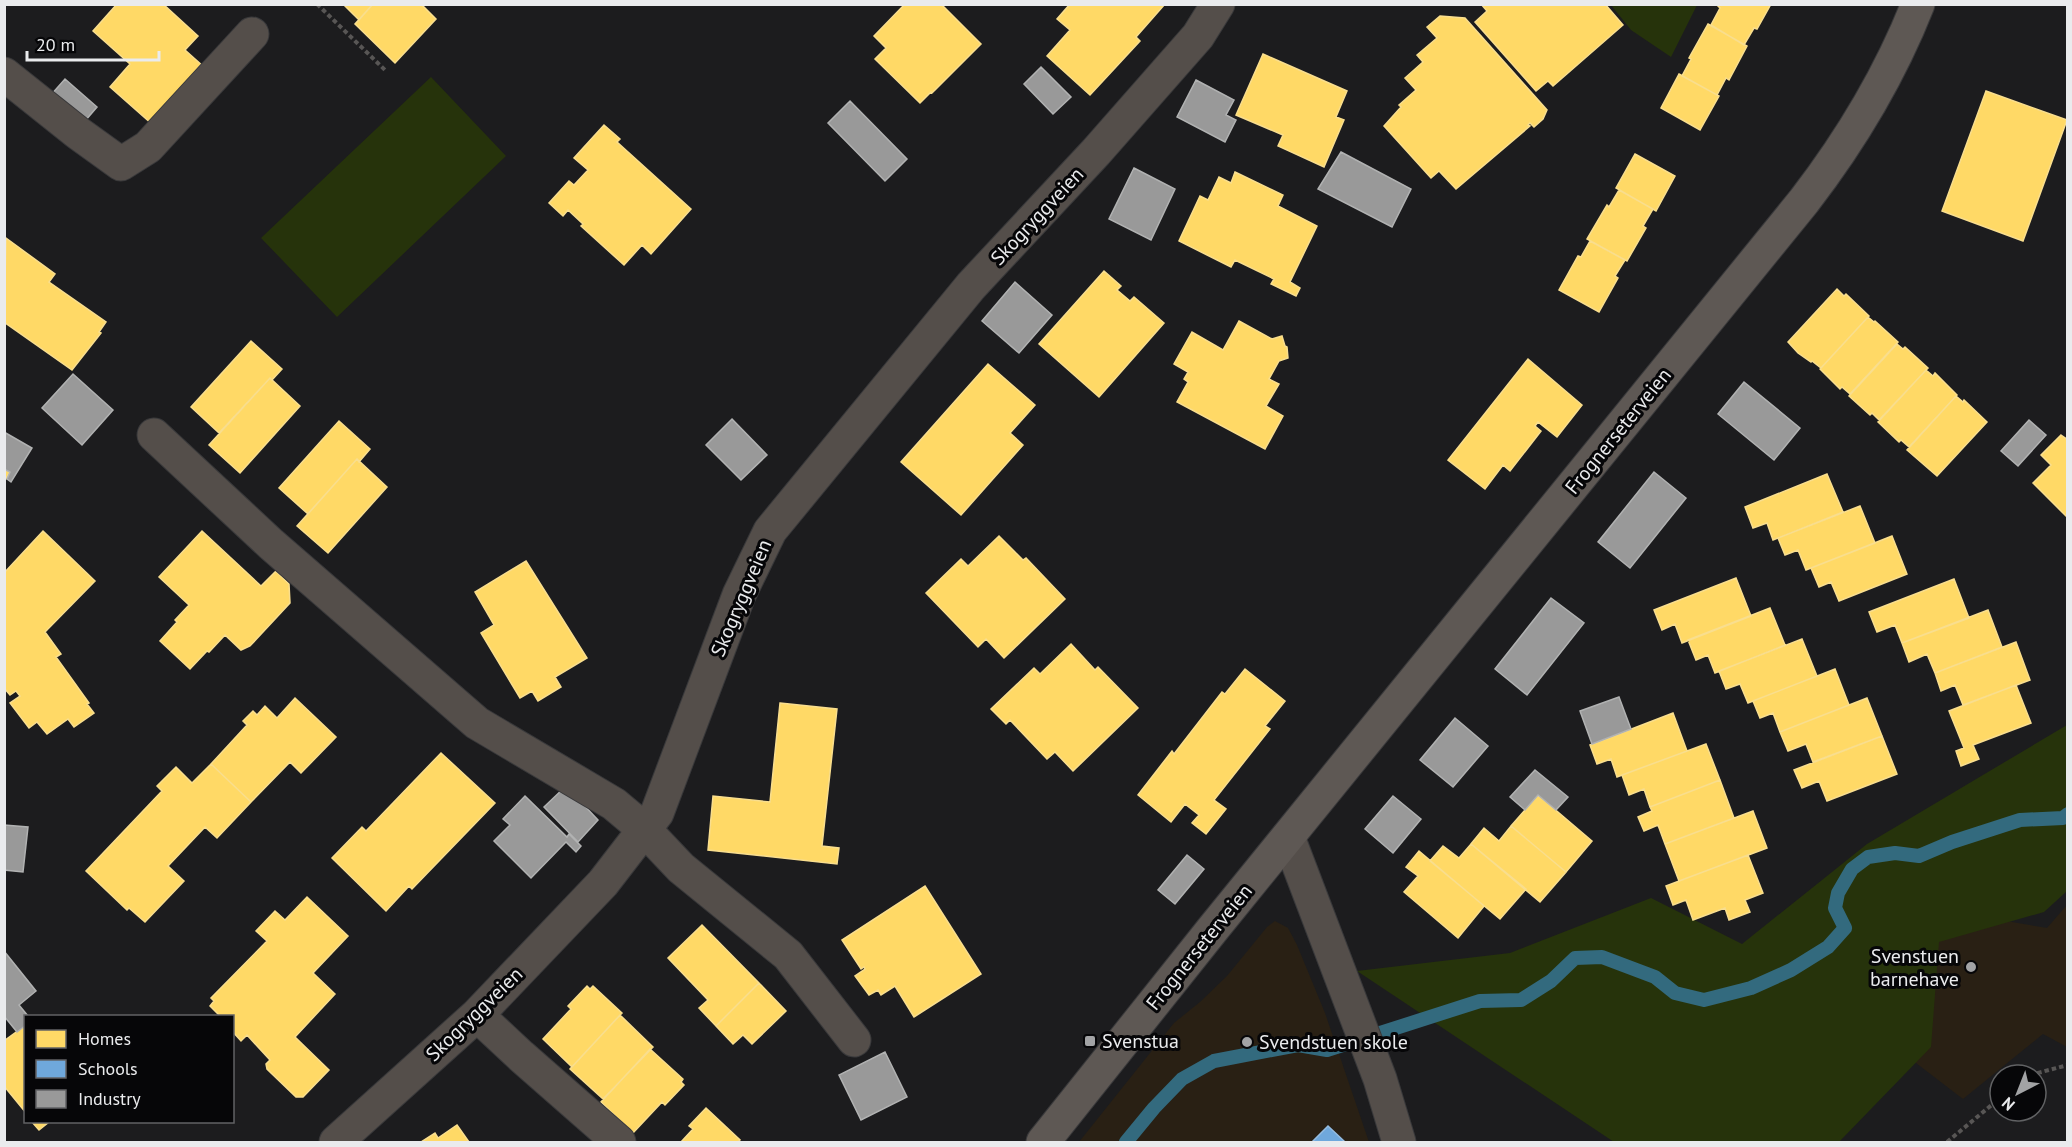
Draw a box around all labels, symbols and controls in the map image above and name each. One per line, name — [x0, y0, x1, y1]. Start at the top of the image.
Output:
scale bar — [27, 24, 159, 62]
text: 20 m — [36, 33, 75, 56]
street label: Skogryggveien — [985, 161, 1089, 271]
street label: Frognerseterveien — [1559, 363, 1677, 499]
street label: Skogryggveien — [705, 535, 777, 661]
street label: Frognerseterveien — [1140, 879, 1258, 1015]
place label: Svenstuen barnehave — [1870, 943, 1959, 992]
marker: Svenstuen barnehave — [1964, 960, 1978, 974]
street label: Skogryggveien — [420, 961, 528, 1067]
legend — [24, 1015, 234, 1123]
text: Homes — [78, 1027, 131, 1050]
place label: Svenstua — [1102, 1028, 1179, 1054]
place label: Svendstuen skole — [1259, 1029, 1408, 1055]
marker: Svenstua — [1083, 1034, 1097, 1048]
marker: Svendstuen skole — [1240, 1035, 1254, 1049]
text: Schools — [78, 1057, 138, 1080]
north arrow — [1988, 1063, 2048, 1123]
text: Industry — [78, 1087, 141, 1110]
text: N — [1997, 1093, 2019, 1115]

